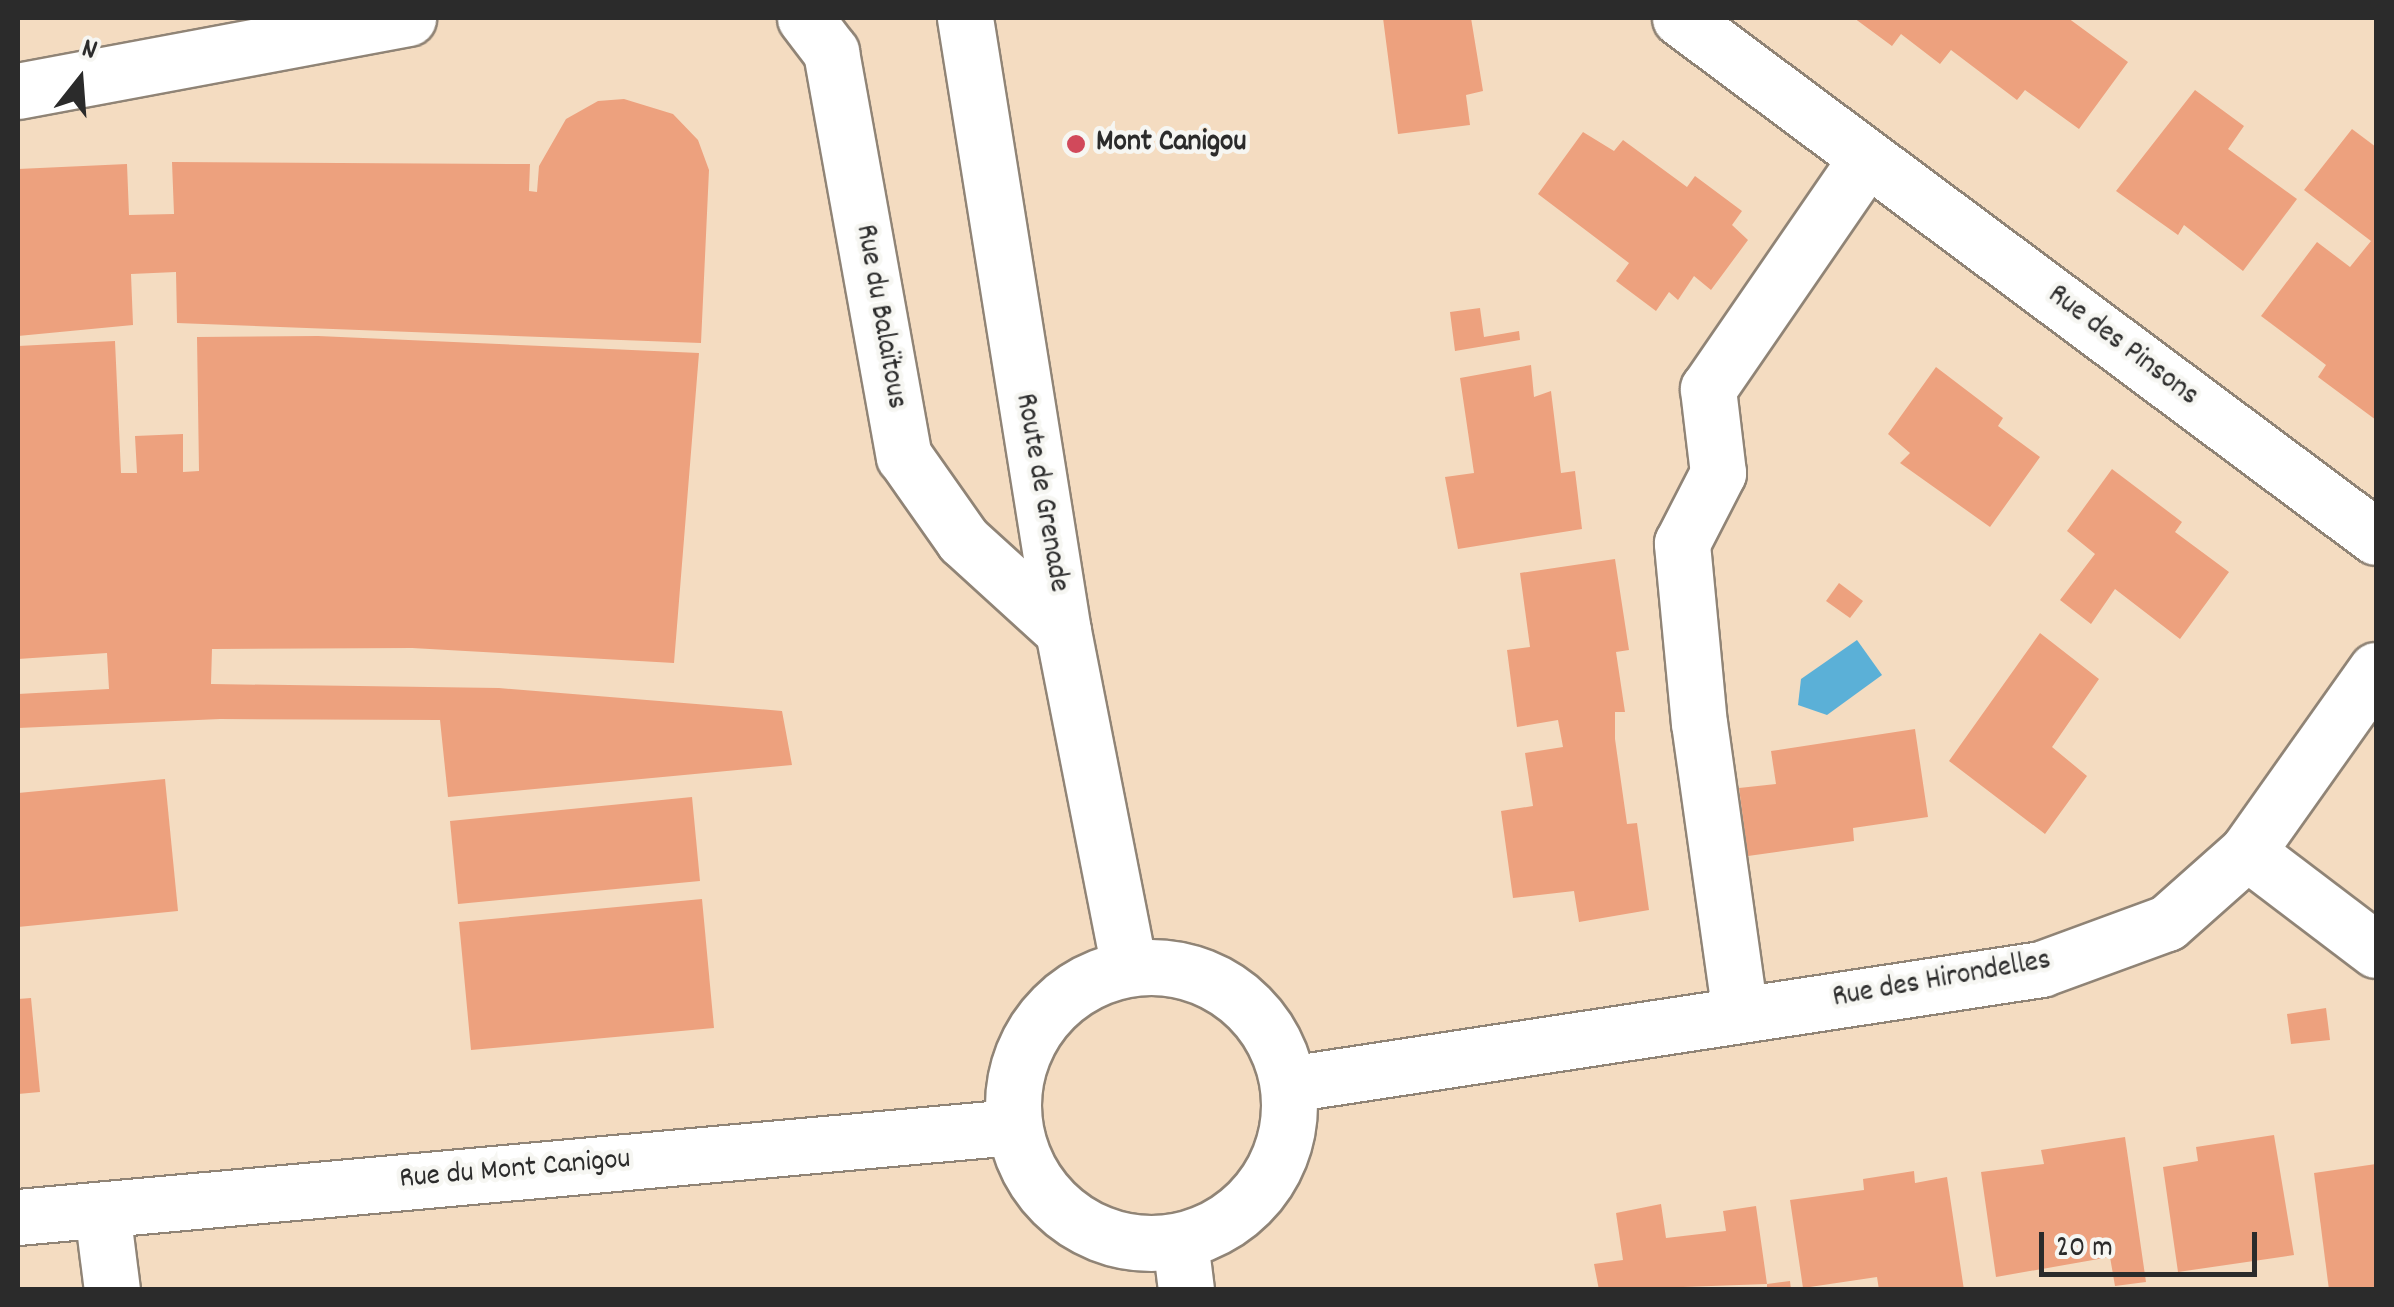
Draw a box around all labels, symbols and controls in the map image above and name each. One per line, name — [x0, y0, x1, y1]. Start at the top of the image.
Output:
north arrow — [30, 30, 130, 130]
text: N — [76, 30, 101, 72]
place label: Mont Canigou — [1096, 126, 1246, 162]
marker: Mont Canigou — [1065, 133, 1087, 155]
street label: Rue du Balaïtous — [845, 222, 913, 412]
street label: Rue des Pinsons — [2039, 279, 2205, 415]
street label: Route de Grenade — [1005, 391, 1075, 595]
street label: Rue des Hirondelles — [1830, 944, 2054, 1018]
street label: Rue du Mont Canigou — [398, 1143, 632, 1199]
scale bar — [2044, 1212, 2262, 1274]
text: 20 m — [2056, 1228, 2113, 1271]

